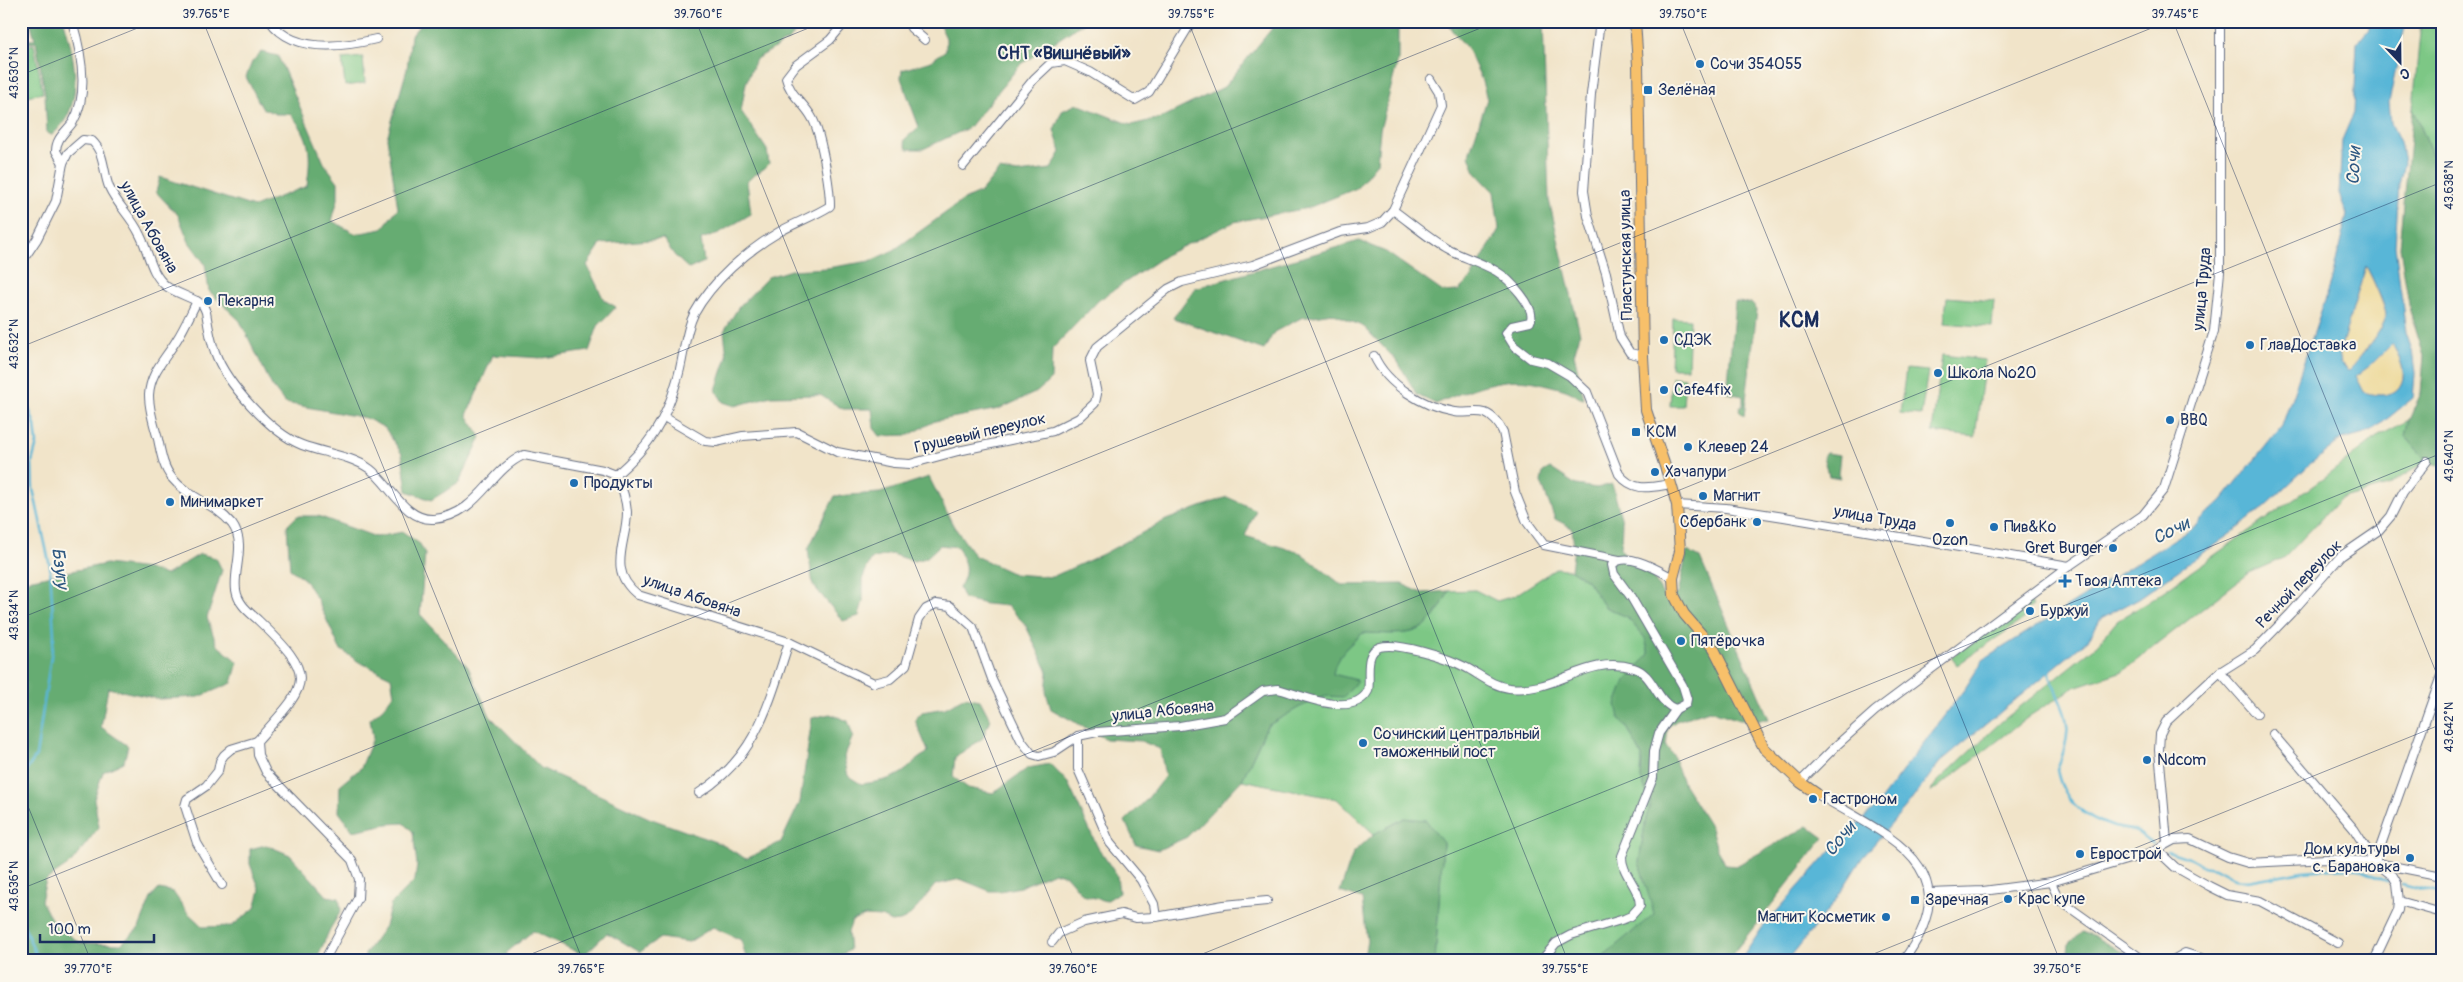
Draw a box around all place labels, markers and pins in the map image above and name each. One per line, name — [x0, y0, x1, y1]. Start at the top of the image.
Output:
place label: Сочи 354055 — [1710, 54, 1802, 74]
marker: Сочи 354055 — [1694, 58, 1706, 70]
place label: Зелёная — [1658, 80, 1716, 100]
marker: Зелёная — [1642, 84, 1654, 96]
place label: Пекарня — [218, 291, 274, 311]
marker: Пекарня — [202, 295, 214, 307]
place label: СДЭК — [1674, 330, 1712, 350]
marker: СДЭК — [1658, 334, 1670, 346]
place label: ГлавДоставка — [2260, 335, 2356, 355]
marker: ГлавДоставка — [2244, 339, 2256, 351]
place label: Школа №20 — [1948, 363, 2037, 383]
marker: Школа №20 — [1932, 367, 1944, 379]
place label: Cafe4fix — [1674, 380, 1731, 400]
marker: Cafe4fix — [1658, 384, 1670, 396]
place label: BBQ — [2180, 410, 2208, 430]
marker: BBQ — [2164, 414, 2176, 426]
place label: КСМ — [1646, 422, 1677, 442]
marker: КСМ — [1630, 426, 1642, 438]
place label: Клевер 24 — [1698, 437, 1769, 457]
marker: Клевер 24 — [1682, 441, 1694, 453]
place label: Хачапури — [1665, 462, 1726, 482]
marker: Хачапури — [1649, 466, 1661, 478]
place label: Продукты — [584, 473, 653, 493]
marker: Продукты — [568, 477, 580, 489]
place label: Магнит — [1713, 486, 1761, 506]
marker: Магнит — [1697, 490, 1709, 502]
place label: Минимаркет — [180, 492, 263, 512]
marker: Минимаркет — [164, 496, 176, 508]
place label: Сбербанк — [1680, 512, 1747, 532]
marker: Сбербанк — [1751, 516, 1763, 528]
marker: Ozon — [1944, 517, 1956, 529]
place label: Пив&Ко — [2004, 517, 2057, 537]
marker: Пив&Ко — [1988, 521, 2000, 533]
place label: Ozon — [1932, 530, 1968, 550]
place label: Gret Burger — [2025, 538, 2103, 558]
marker: Gret Burger — [2107, 542, 2119, 554]
place label: Твоя Аптека — [2075, 571, 2161, 591]
marker: Твоя Аптека — [2059, 575, 2071, 587]
place label: Буржуй — [2040, 601, 2089, 621]
marker: Буржуй — [2024, 605, 2036, 617]
place label: Пятёрочка — [1691, 631, 1765, 651]
marker: Пятёрочка — [1675, 635, 1687, 647]
place label: Сочинский центральный таможенный пост — [1373, 724, 1540, 762]
marker: Сочинский центральный таможенный пост — [1357, 737, 1369, 749]
place label: Ndcom — [2157, 750, 2206, 770]
marker: Ndcom — [2141, 754, 2153, 766]
place label: Гастроном — [1823, 789, 1897, 809]
marker: Гастроном — [1807, 793, 1819, 805]
place label: Дом культуры с. Барановка — [2303, 839, 2400, 877]
place label: Еврострой — [2090, 844, 2162, 864]
marker: Еврострой — [2074, 848, 2086, 860]
marker: Дом культуры с. Барановка — [2404, 852, 2416, 864]
place label: Крас купе — [2018, 889, 2085, 909]
place label: Заречная — [1925, 890, 1989, 910]
marker: Крас купе — [2002, 893, 2014, 905]
marker: Заречная — [1909, 894, 1921, 906]
place label: Магнит Косметик — [1757, 907, 1876, 927]
marker: Магнит Косметик — [1880, 911, 1892, 923]

